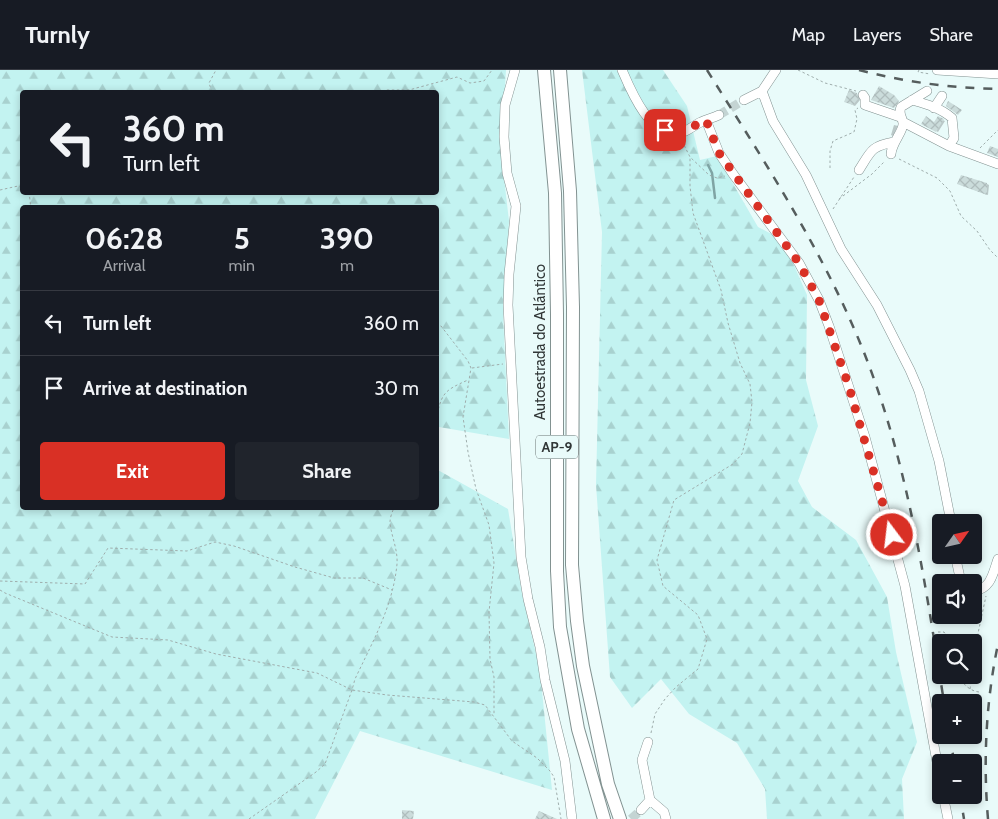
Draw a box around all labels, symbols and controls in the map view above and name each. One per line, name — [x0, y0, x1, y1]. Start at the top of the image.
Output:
text: Turnly — [25, 20, 90, 49]
text: Map — [792, 24, 825, 46]
text: Layers — [853, 24, 902, 46]
text: Share — [930, 24, 973, 46]
text: 360 m — [123, 107, 225, 150]
pin — [644, 109, 686, 151]
icon: left — [40, 110, 105, 175]
icon: arrive — [651, 116, 679, 144]
text: Turn left — [123, 150, 200, 177]
text: 06:28 — [85, 220, 164, 257]
text: 5 — [234, 220, 250, 257]
text: 390 — [320, 220, 374, 257]
text: Arrival — [103, 256, 146, 275]
text: min — [229, 256, 255, 275]
text: m — [340, 256, 354, 275]
street label: Autoestrada do Atlántico — [531, 264, 549, 420]
icon: left — [40, 309, 68, 337]
text: Turn left — [83, 312, 151, 335]
text: 360 m — [364, 312, 419, 335]
icon: arrive — [40, 374, 68, 402]
text: Arrive at destination — [83, 377, 247, 400]
text: 30 m — [375, 377, 419, 400]
road number: AP-9 — [536, 436, 578, 458]
button: Exit — [40, 442, 225, 500]
button: Share — [235, 442, 419, 500]
position arrow — [865, 508, 917, 560]
north arrow — [932, 514, 982, 564]
map controls — [932, 514, 982, 804]
button: sound — [932, 574, 982, 624]
button: search — [932, 634, 982, 684]
button: + — [932, 694, 982, 744]
button: − — [932, 754, 982, 804]

